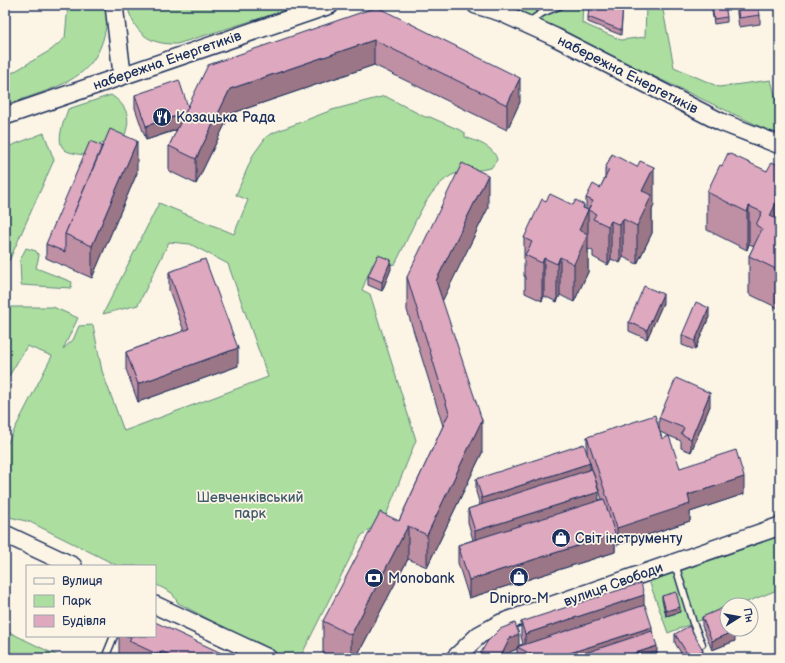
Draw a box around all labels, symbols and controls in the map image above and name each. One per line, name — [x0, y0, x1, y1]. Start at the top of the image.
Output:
street label: набережна Енергетиків — [91, 27, 244, 94]
street label: набережна Енергетиків — [555, 32, 702, 118]
restaurant icon: Козацька Рада — [151, 106, 173, 128]
place label: Козацька Рада — [176, 109, 276, 126]
park label: Шевченківський парк — [197, 489, 303, 522]
shop icon: Світ інструменту — [550, 527, 572, 549]
place label: Світ інструменту — [575, 530, 683, 547]
street label: вулиця Свободи — [561, 559, 665, 610]
legend — [26, 565, 156, 637]
shop icon: Dnipro-M — [508, 566, 530, 588]
bank icon: Monobank — [363, 567, 385, 589]
place label: Monobank — [388, 570, 455, 587]
text: Вулиця — [62, 574, 103, 589]
place label: Dnipro-M — [489, 590, 549, 607]
text: Парк — [62, 594, 92, 609]
north arrow — [719, 597, 759, 637]
text: Пн — [741, 607, 756, 624]
text: Будівля — [62, 614, 106, 629]

